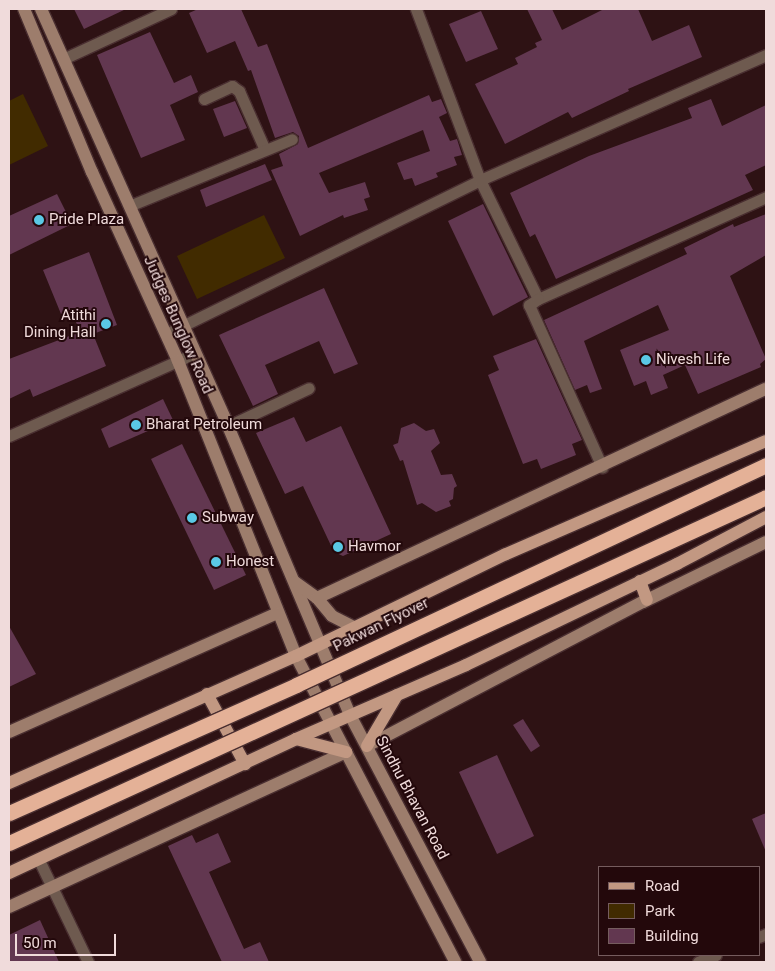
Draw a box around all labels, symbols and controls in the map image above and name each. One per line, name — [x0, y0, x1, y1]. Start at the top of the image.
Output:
place label: Pride Plaza — [49, 211, 124, 229]
marker: Pride Plaza — [33, 214, 45, 226]
street label: Judges Bunglow Road — [140, 253, 216, 397]
place label: Atithi Dining Hall — [24, 306, 96, 341]
marker: Atithi Dining Hall — [100, 318, 112, 330]
place label: Nivesh Life — [656, 351, 730, 369]
marker: Nivesh Life — [640, 354, 652, 366]
place label: Bharat Petroleum — [146, 416, 262, 434]
marker: Bharat Petroleum — [130, 419, 142, 431]
place label: Subway — [202, 509, 254, 527]
marker: Subway — [186, 512, 198, 524]
place label: Havmor — [348, 538, 401, 556]
marker: Havmor — [332, 541, 344, 553]
place label: Honest — [226, 553, 274, 571]
marker: Honest — [210, 556, 222, 568]
street label: Pakwan Flyover — [330, 594, 432, 656]
street label: Sindhu Bhavan Road — [372, 733, 452, 863]
legend — [598, 866, 760, 956]
text: Road — [645, 877, 679, 895]
text: Park — [645, 902, 675, 920]
scale bar — [18, 924, 119, 956]
text: Building — [645, 927, 699, 945]
text: 50 m — [23, 934, 57, 952]

